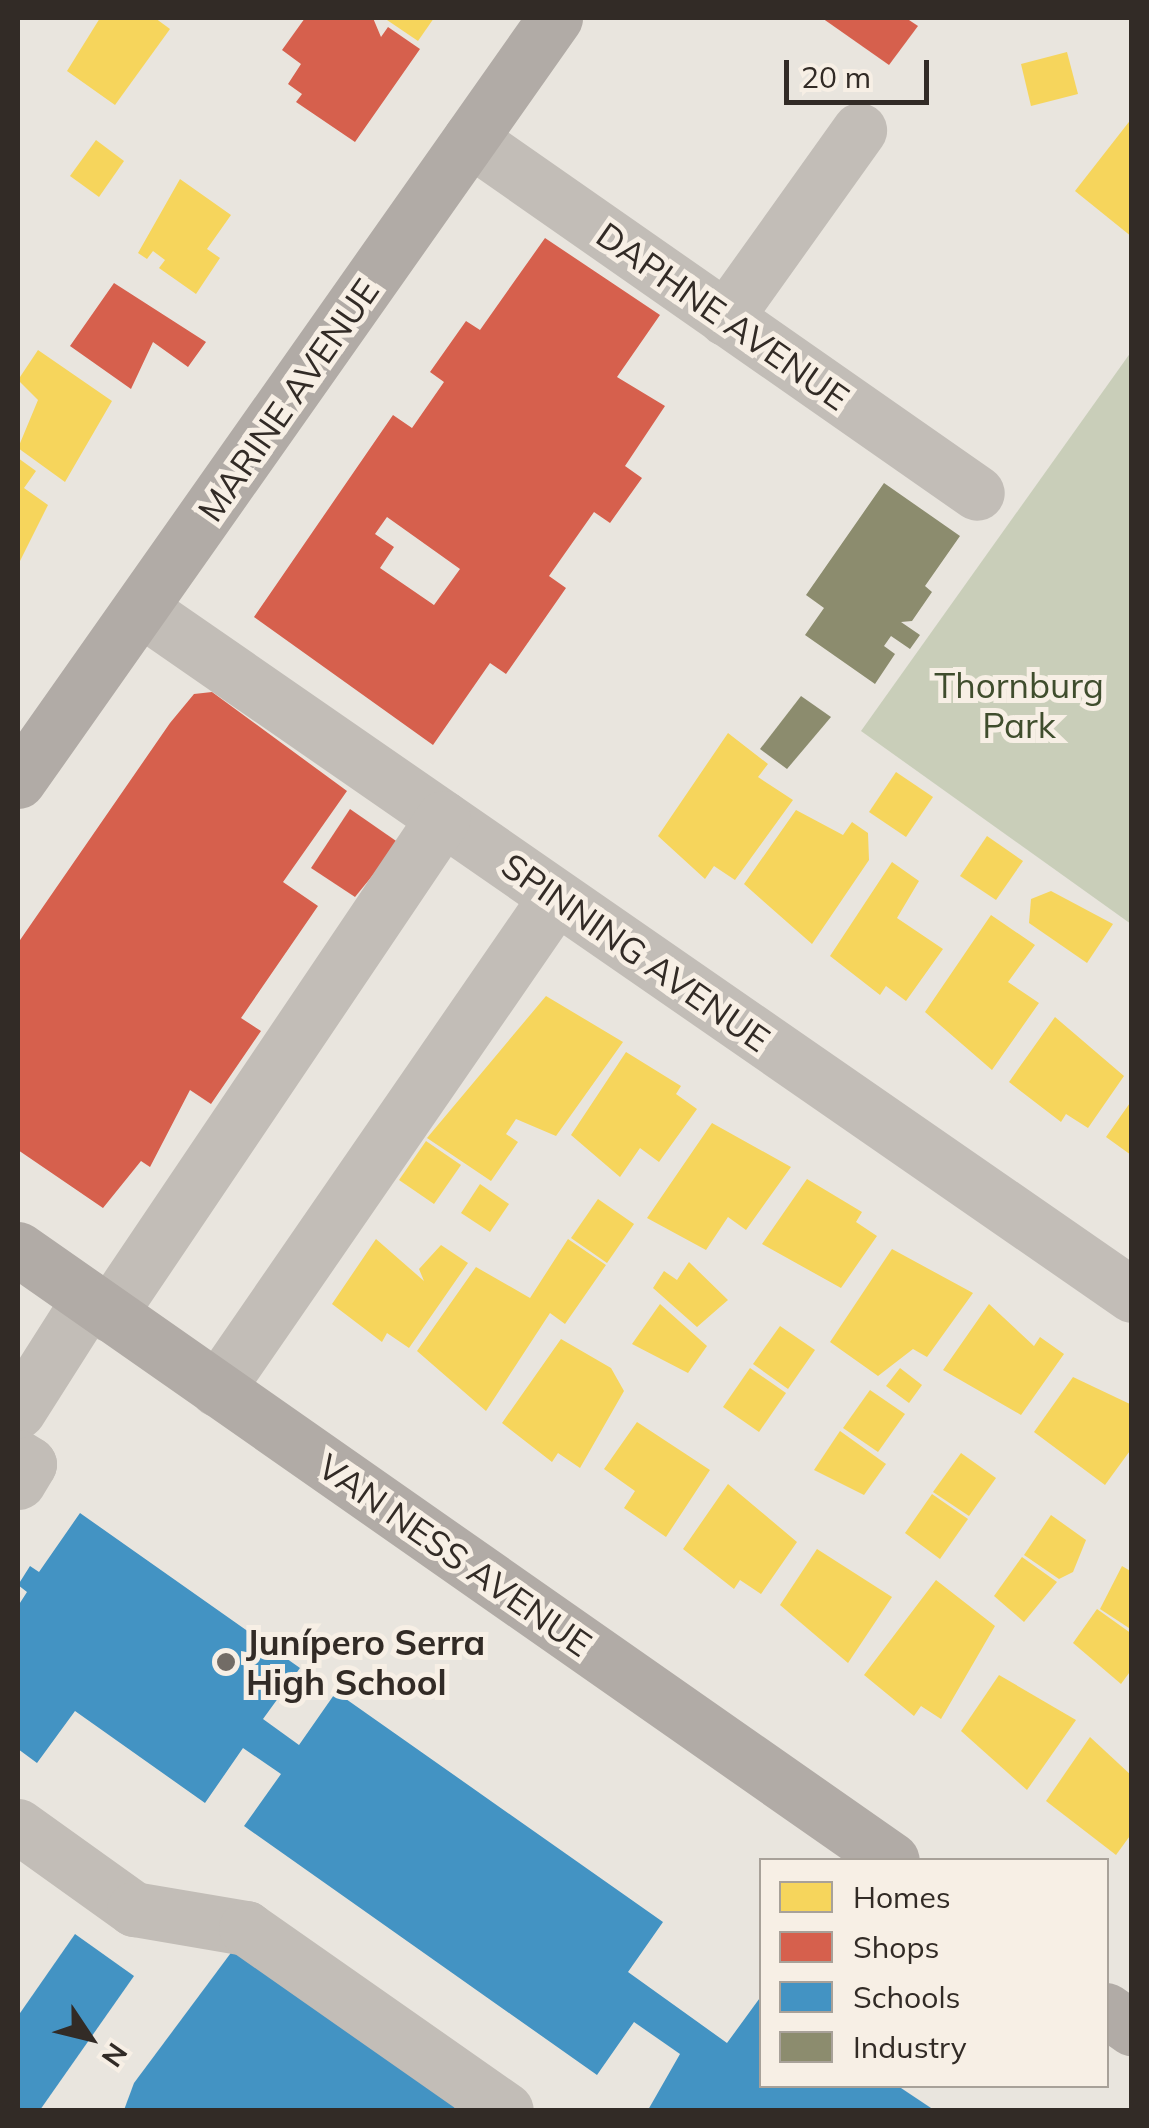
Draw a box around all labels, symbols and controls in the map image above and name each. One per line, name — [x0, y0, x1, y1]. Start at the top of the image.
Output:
scale bar — [789, 40, 934, 102]
text: 20 m — [801, 58, 871, 96]
street label: DAPHNE AVENUE — [589, 213, 857, 419]
street label: MARINE AVENUE — [189, 271, 387, 529]
park label: Thornburg Park — [934, 664, 1104, 746]
street label: SPINNING AVENUE — [494, 844, 778, 1060]
street label: VAN NESS AVENUE — [310, 1445, 600, 1665]
place label: Junípero Serra High School — [246, 1621, 485, 1703]
marker: Junípero Serra High School — [215, 1651, 237, 1673]
legend — [759, 1858, 1109, 2088]
text: Homes — [853, 1878, 951, 1916]
text: Shops — [853, 1928, 939, 1966]
text: Schools — [853, 1978, 960, 2016]
north arrow — [40, 1988, 140, 2088]
text: Industry — [853, 2028, 967, 2066]
text: N — [95, 2037, 135, 2074]

